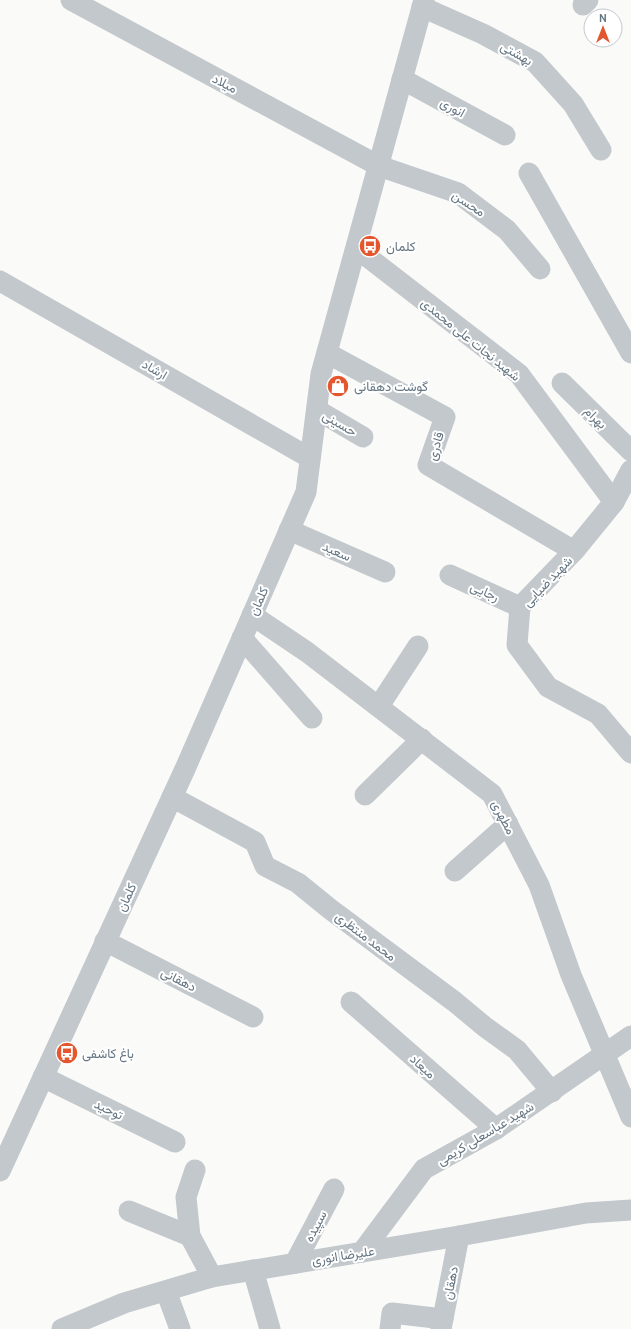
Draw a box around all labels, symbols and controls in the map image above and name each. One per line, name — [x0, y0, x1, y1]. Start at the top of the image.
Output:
north arrow — [583, 8, 623, 48]
text: N — [599, 11, 607, 25]
street label: بهشتی — [498, 37, 536, 69]
street label: میلاد — [210, 70, 240, 96]
street label: انوری — [437, 94, 468, 121]
street label: محسن — [449, 186, 489, 220]
bus stop icon: کلمان — [357, 233, 383, 259]
place label: کلمان — [386, 238, 416, 255]
street label: شهید نجات علی محمدی — [417, 294, 524, 385]
street label: ارشاد — [139, 355, 170, 383]
shop icon: گوشت دهقانی — [325, 373, 351, 399]
place label: گوشت دهقانی — [354, 378, 428, 395]
street label: بهرام — [581, 402, 611, 432]
street label: حسینی — [319, 407, 360, 440]
street label: قادری — [423, 430, 448, 463]
street label: سعید — [320, 538, 354, 564]
street label: شهید ضیایی — [519, 552, 576, 610]
street label: رجایی — [468, 578, 502, 605]
street label: کلمان — [245, 584, 272, 618]
street label: مطهری — [488, 797, 519, 837]
street label: کلمان — [113, 880, 140, 914]
street label: محمد منتظری — [332, 908, 400, 965]
street label: دهقانی — [158, 963, 199, 995]
bus stop icon: باغ کاشفی — [54, 1040, 80, 1066]
place label: باغ کاشفی — [82, 1045, 134, 1063]
street label: میعاد — [407, 1050, 439, 1082]
street label: توحید — [92, 1095, 126, 1124]
street label: شهید عباسعلی کریمی — [434, 1098, 537, 1169]
street label: سپیده — [300, 1208, 332, 1245]
street label: علیرضا انوری — [310, 1242, 376, 1269]
street label: دهقان — [439, 1265, 462, 1301]

